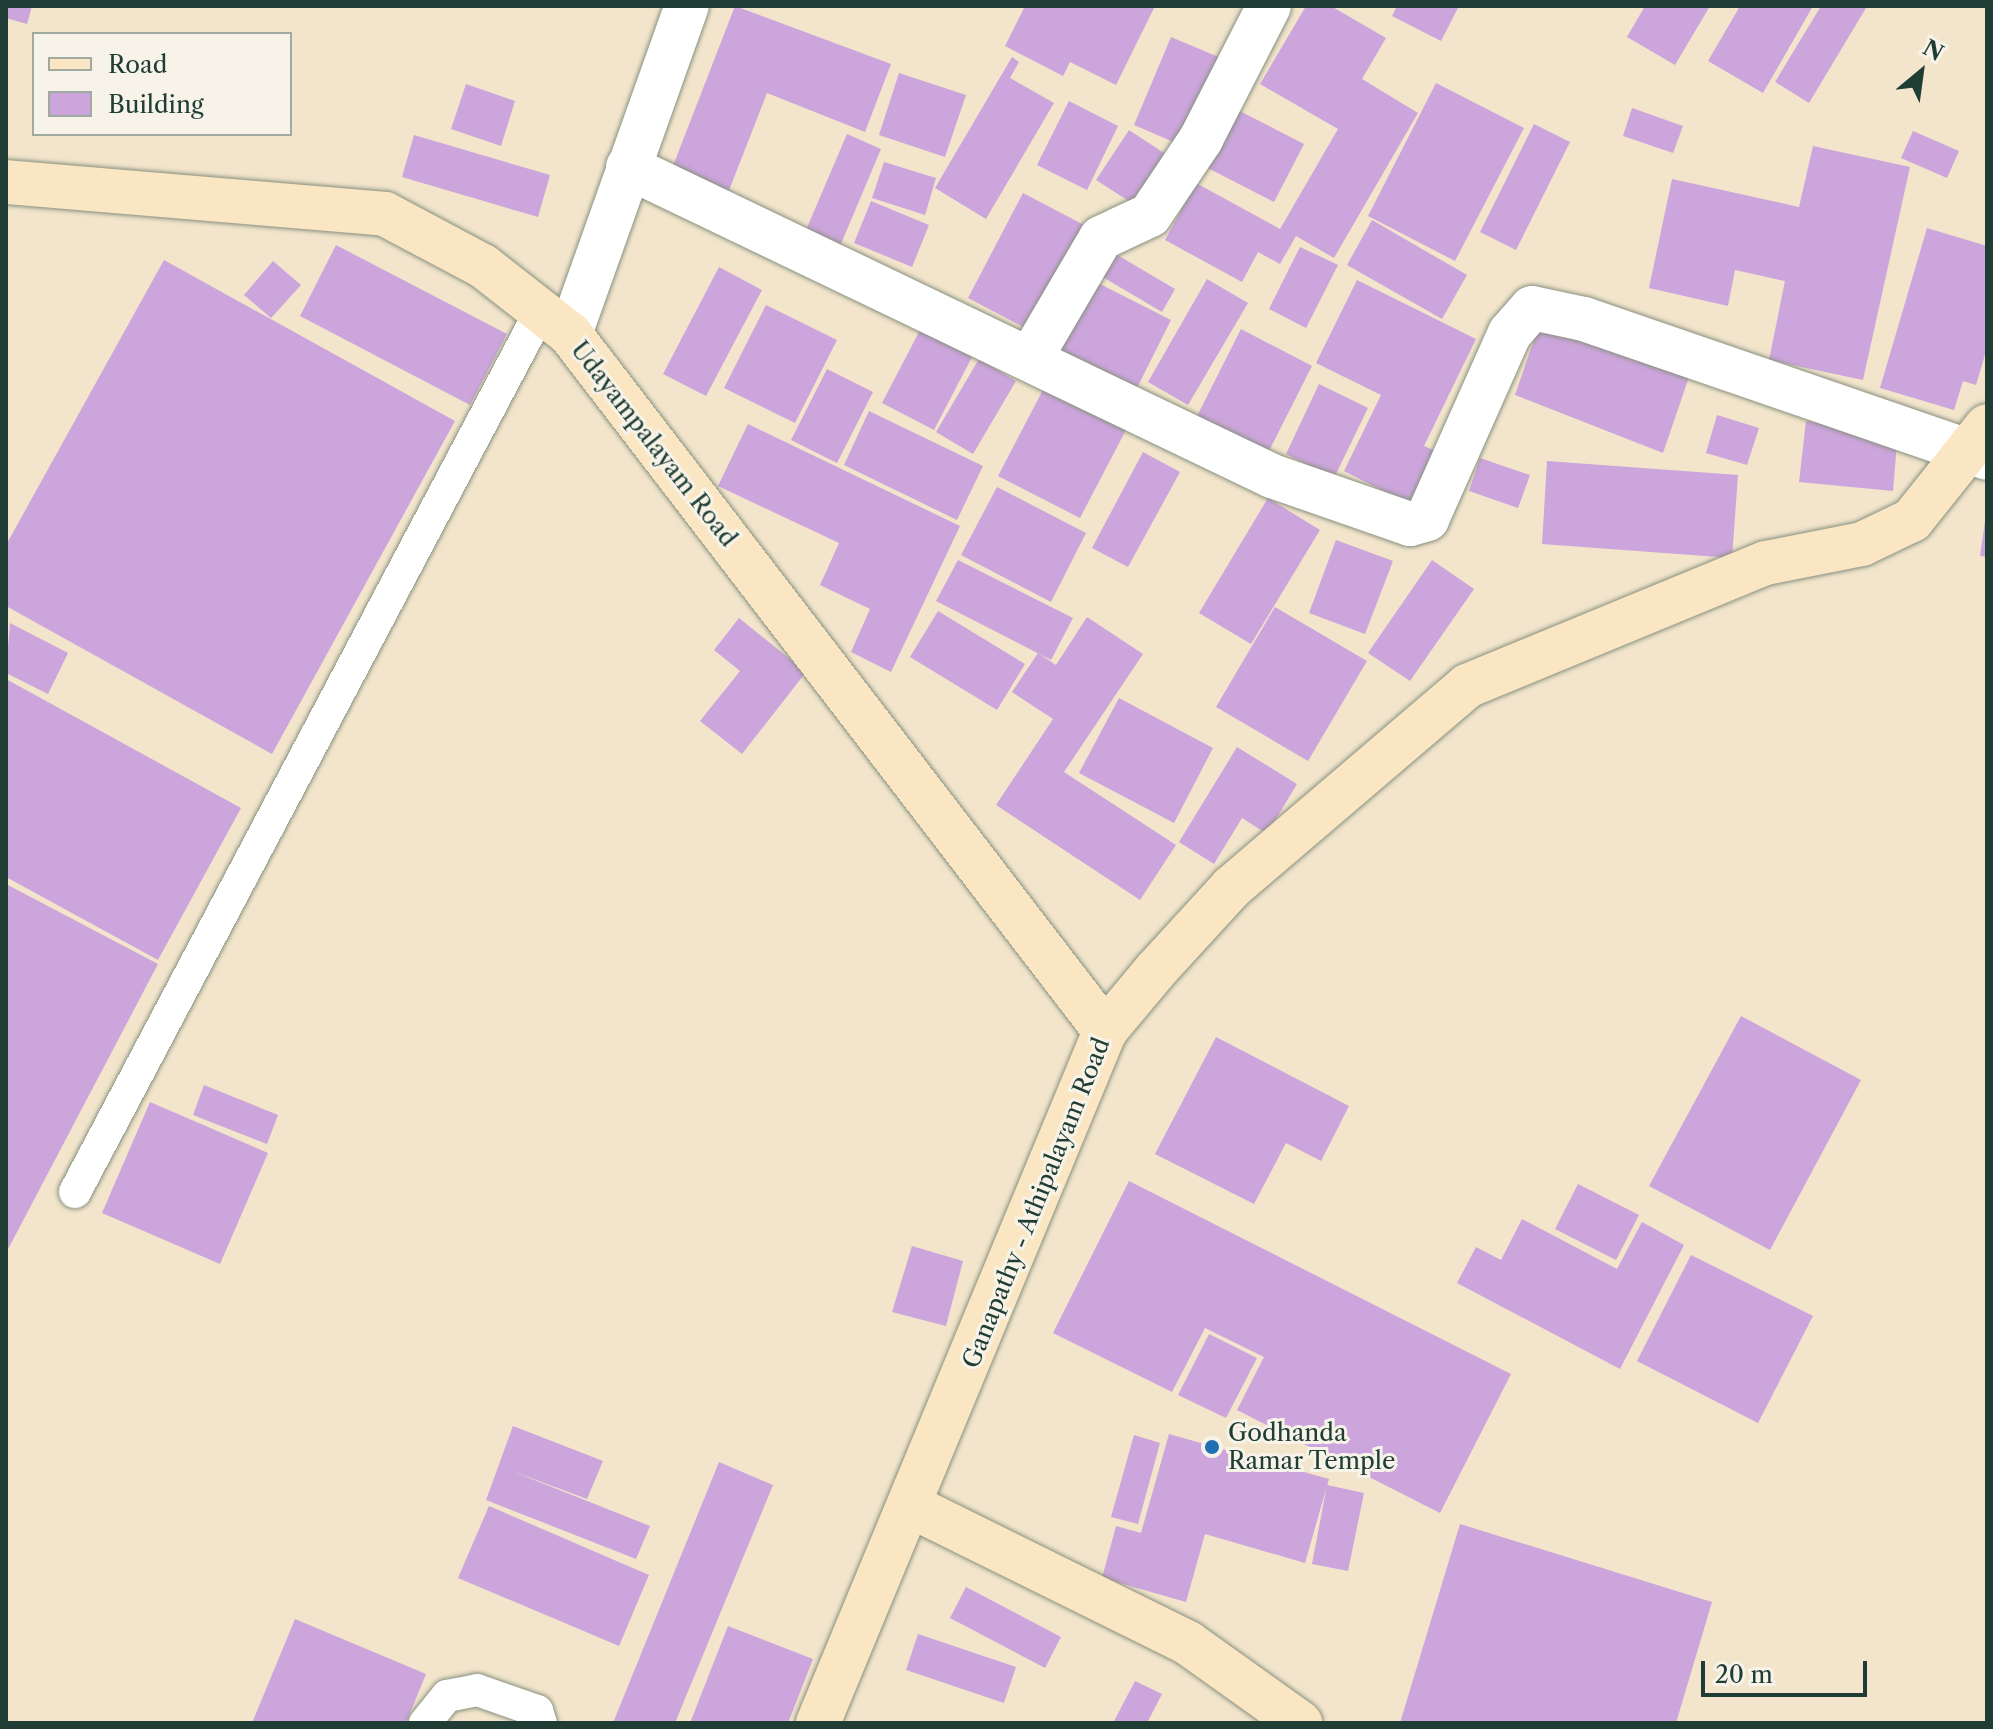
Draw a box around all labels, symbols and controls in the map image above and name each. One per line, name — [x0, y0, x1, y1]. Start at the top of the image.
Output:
legend — [32, 32, 292, 136]
north arrow — [1881, 32, 1961, 112]
text: N — [1918, 34, 1948, 67]
text: Road — [108, 50, 167, 79]
text: Building — [108, 90, 204, 119]
street label: Udayampalayam Road — [565, 336, 743, 552]
street label: Ganapathy - Athipalayam Road — [956, 1033, 1116, 1373]
place label: Godhanda Ramar Temple — [1228, 1419, 1397, 1475]
marker: Godhanda Ramar Temple — [1203, 1438, 1221, 1456]
scale bar — [1705, 1645, 1871, 1695]
text: 20 m — [1715, 1660, 1773, 1689]

